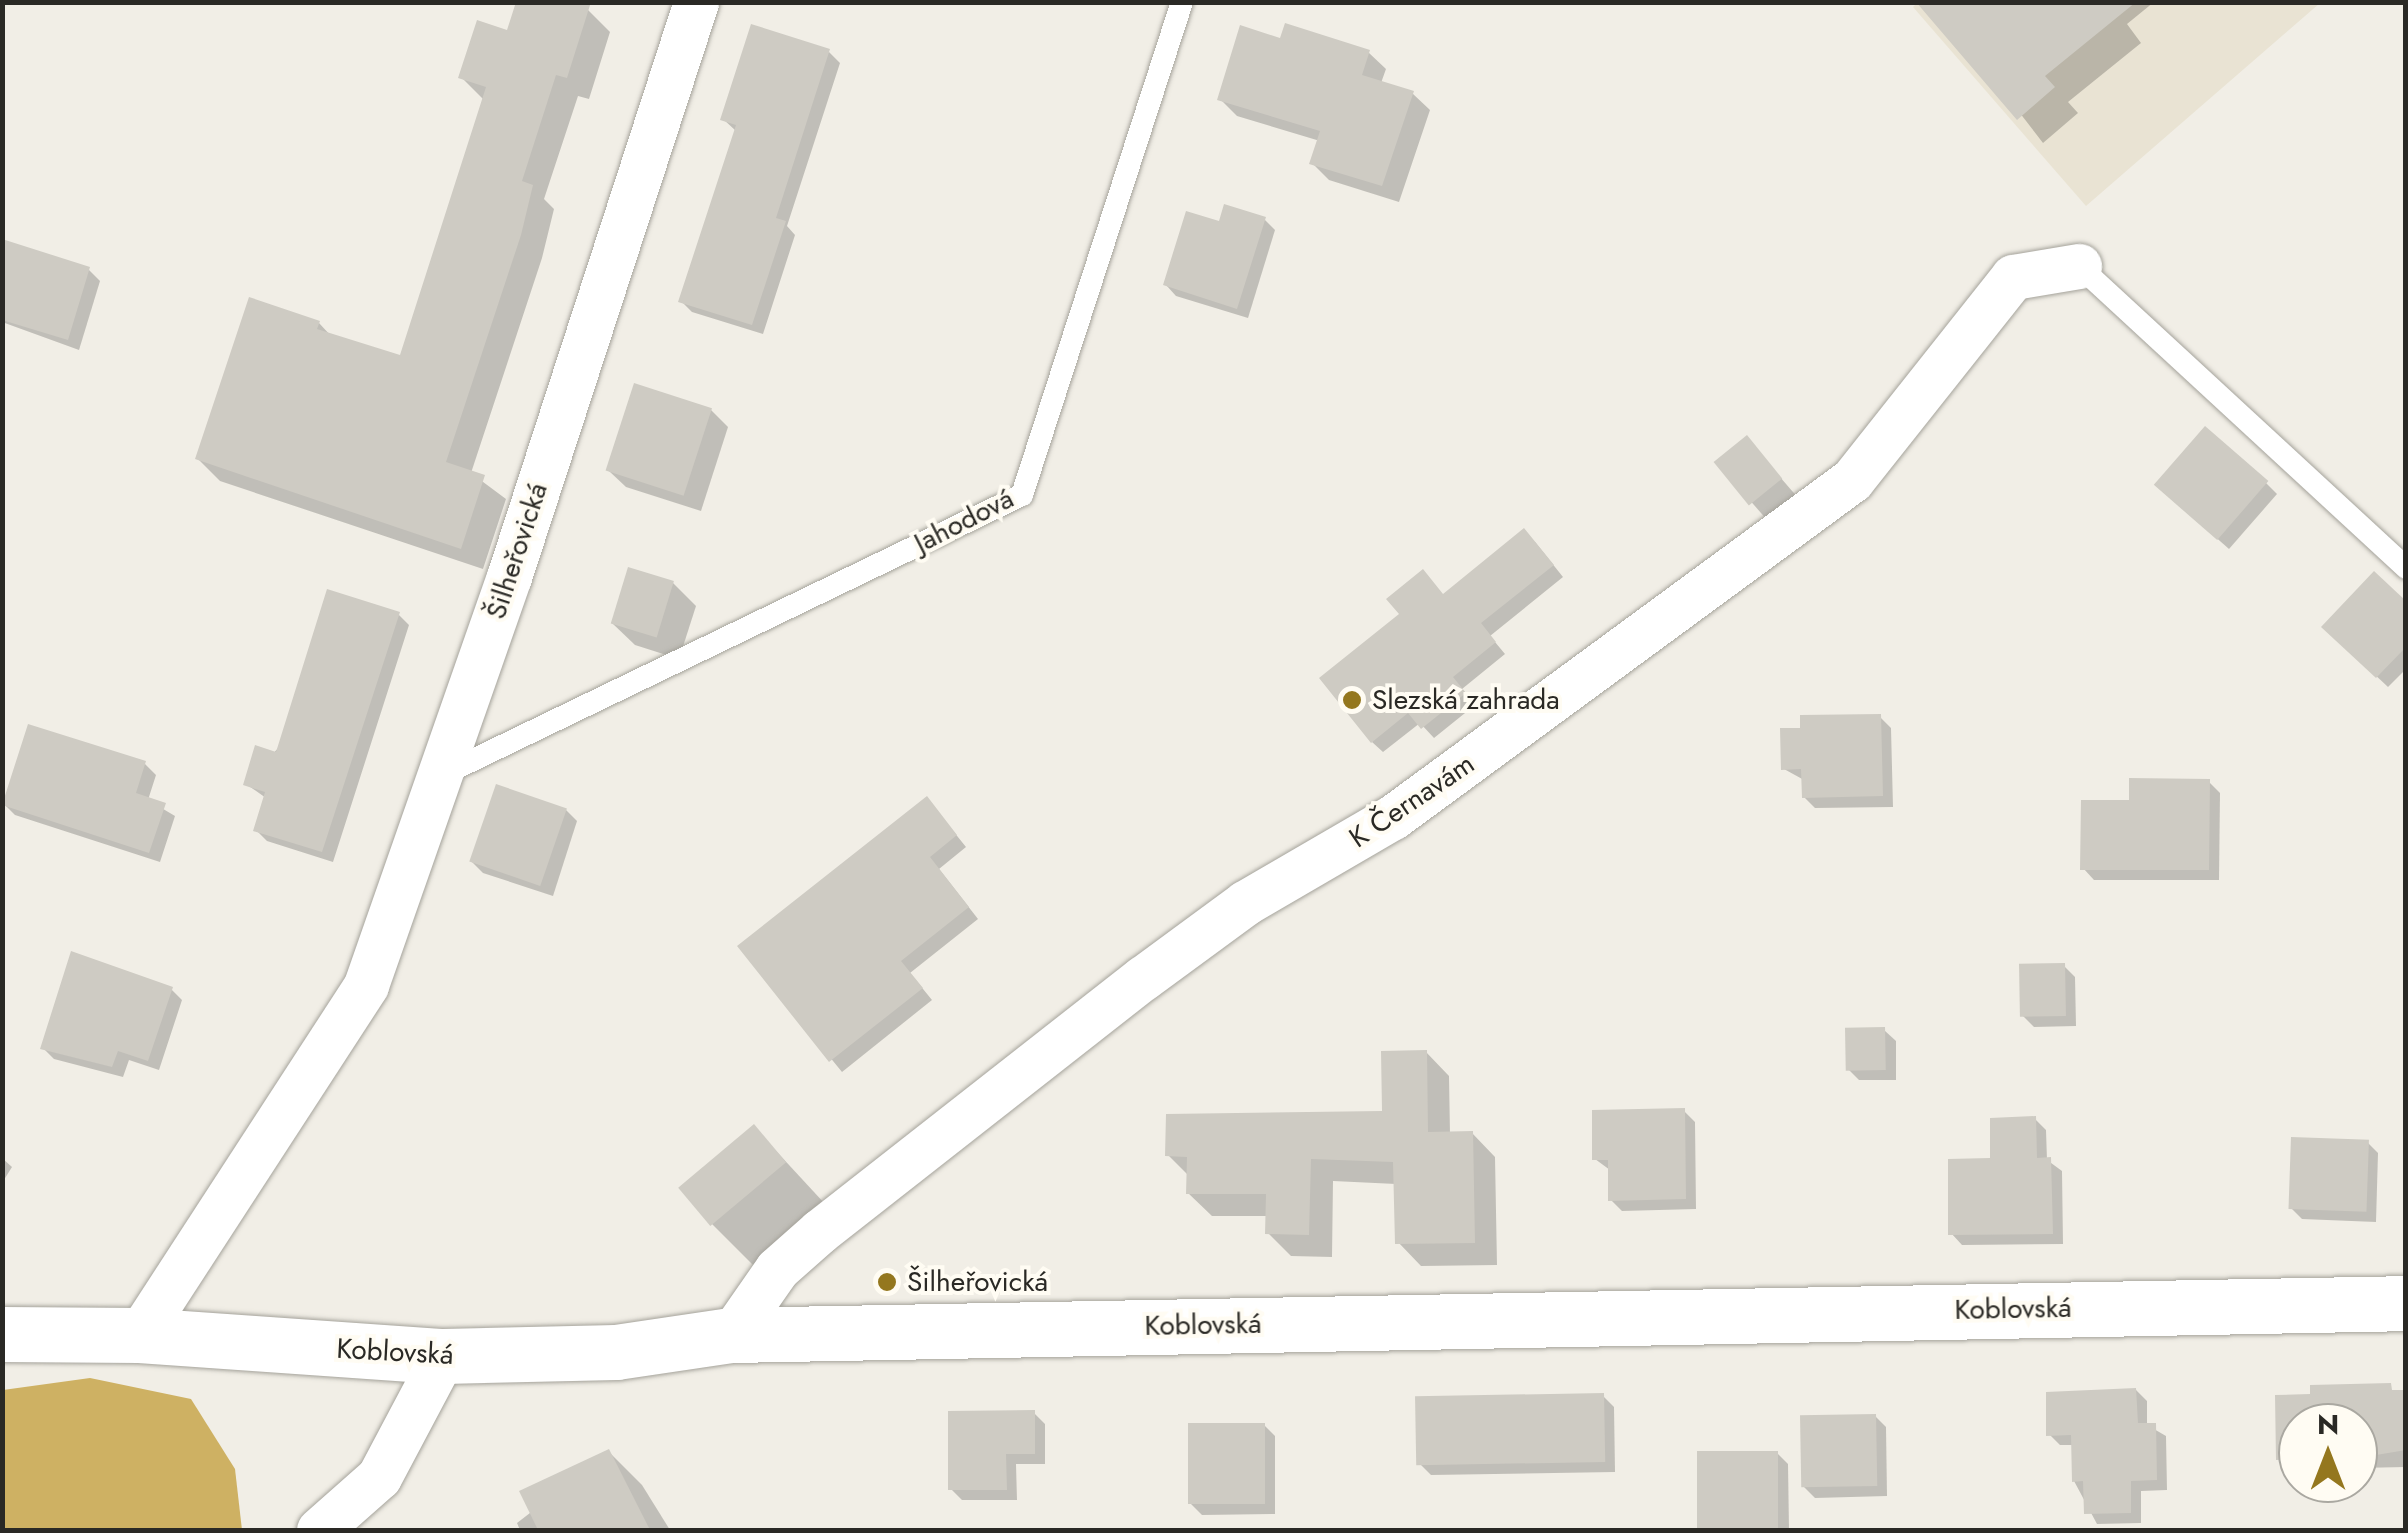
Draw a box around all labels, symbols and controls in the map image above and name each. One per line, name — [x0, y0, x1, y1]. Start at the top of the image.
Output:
street label: Šilheřovická — [479, 479, 555, 623]
street label: Jahodová — [909, 482, 1019, 560]
place label: Slezská zahrada — [1372, 683, 1560, 717]
marker: Slezská zahrada — [1341, 689, 1363, 711]
street label: K Černavám — [1343, 747, 1481, 855]
place label: Šilheřovická — [907, 1265, 1048, 1299]
marker: Šilheřovická — [876, 1271, 898, 1293]
street label: Koblovská — [1954, 1291, 2072, 1327]
street label: Koblovská — [1144, 1307, 1262, 1343]
street label: Koblovská — [336, 1332, 454, 1372]
north arrow — [2278, 1403, 2378, 1503]
text: N — [2317, 1404, 2339, 1445]

